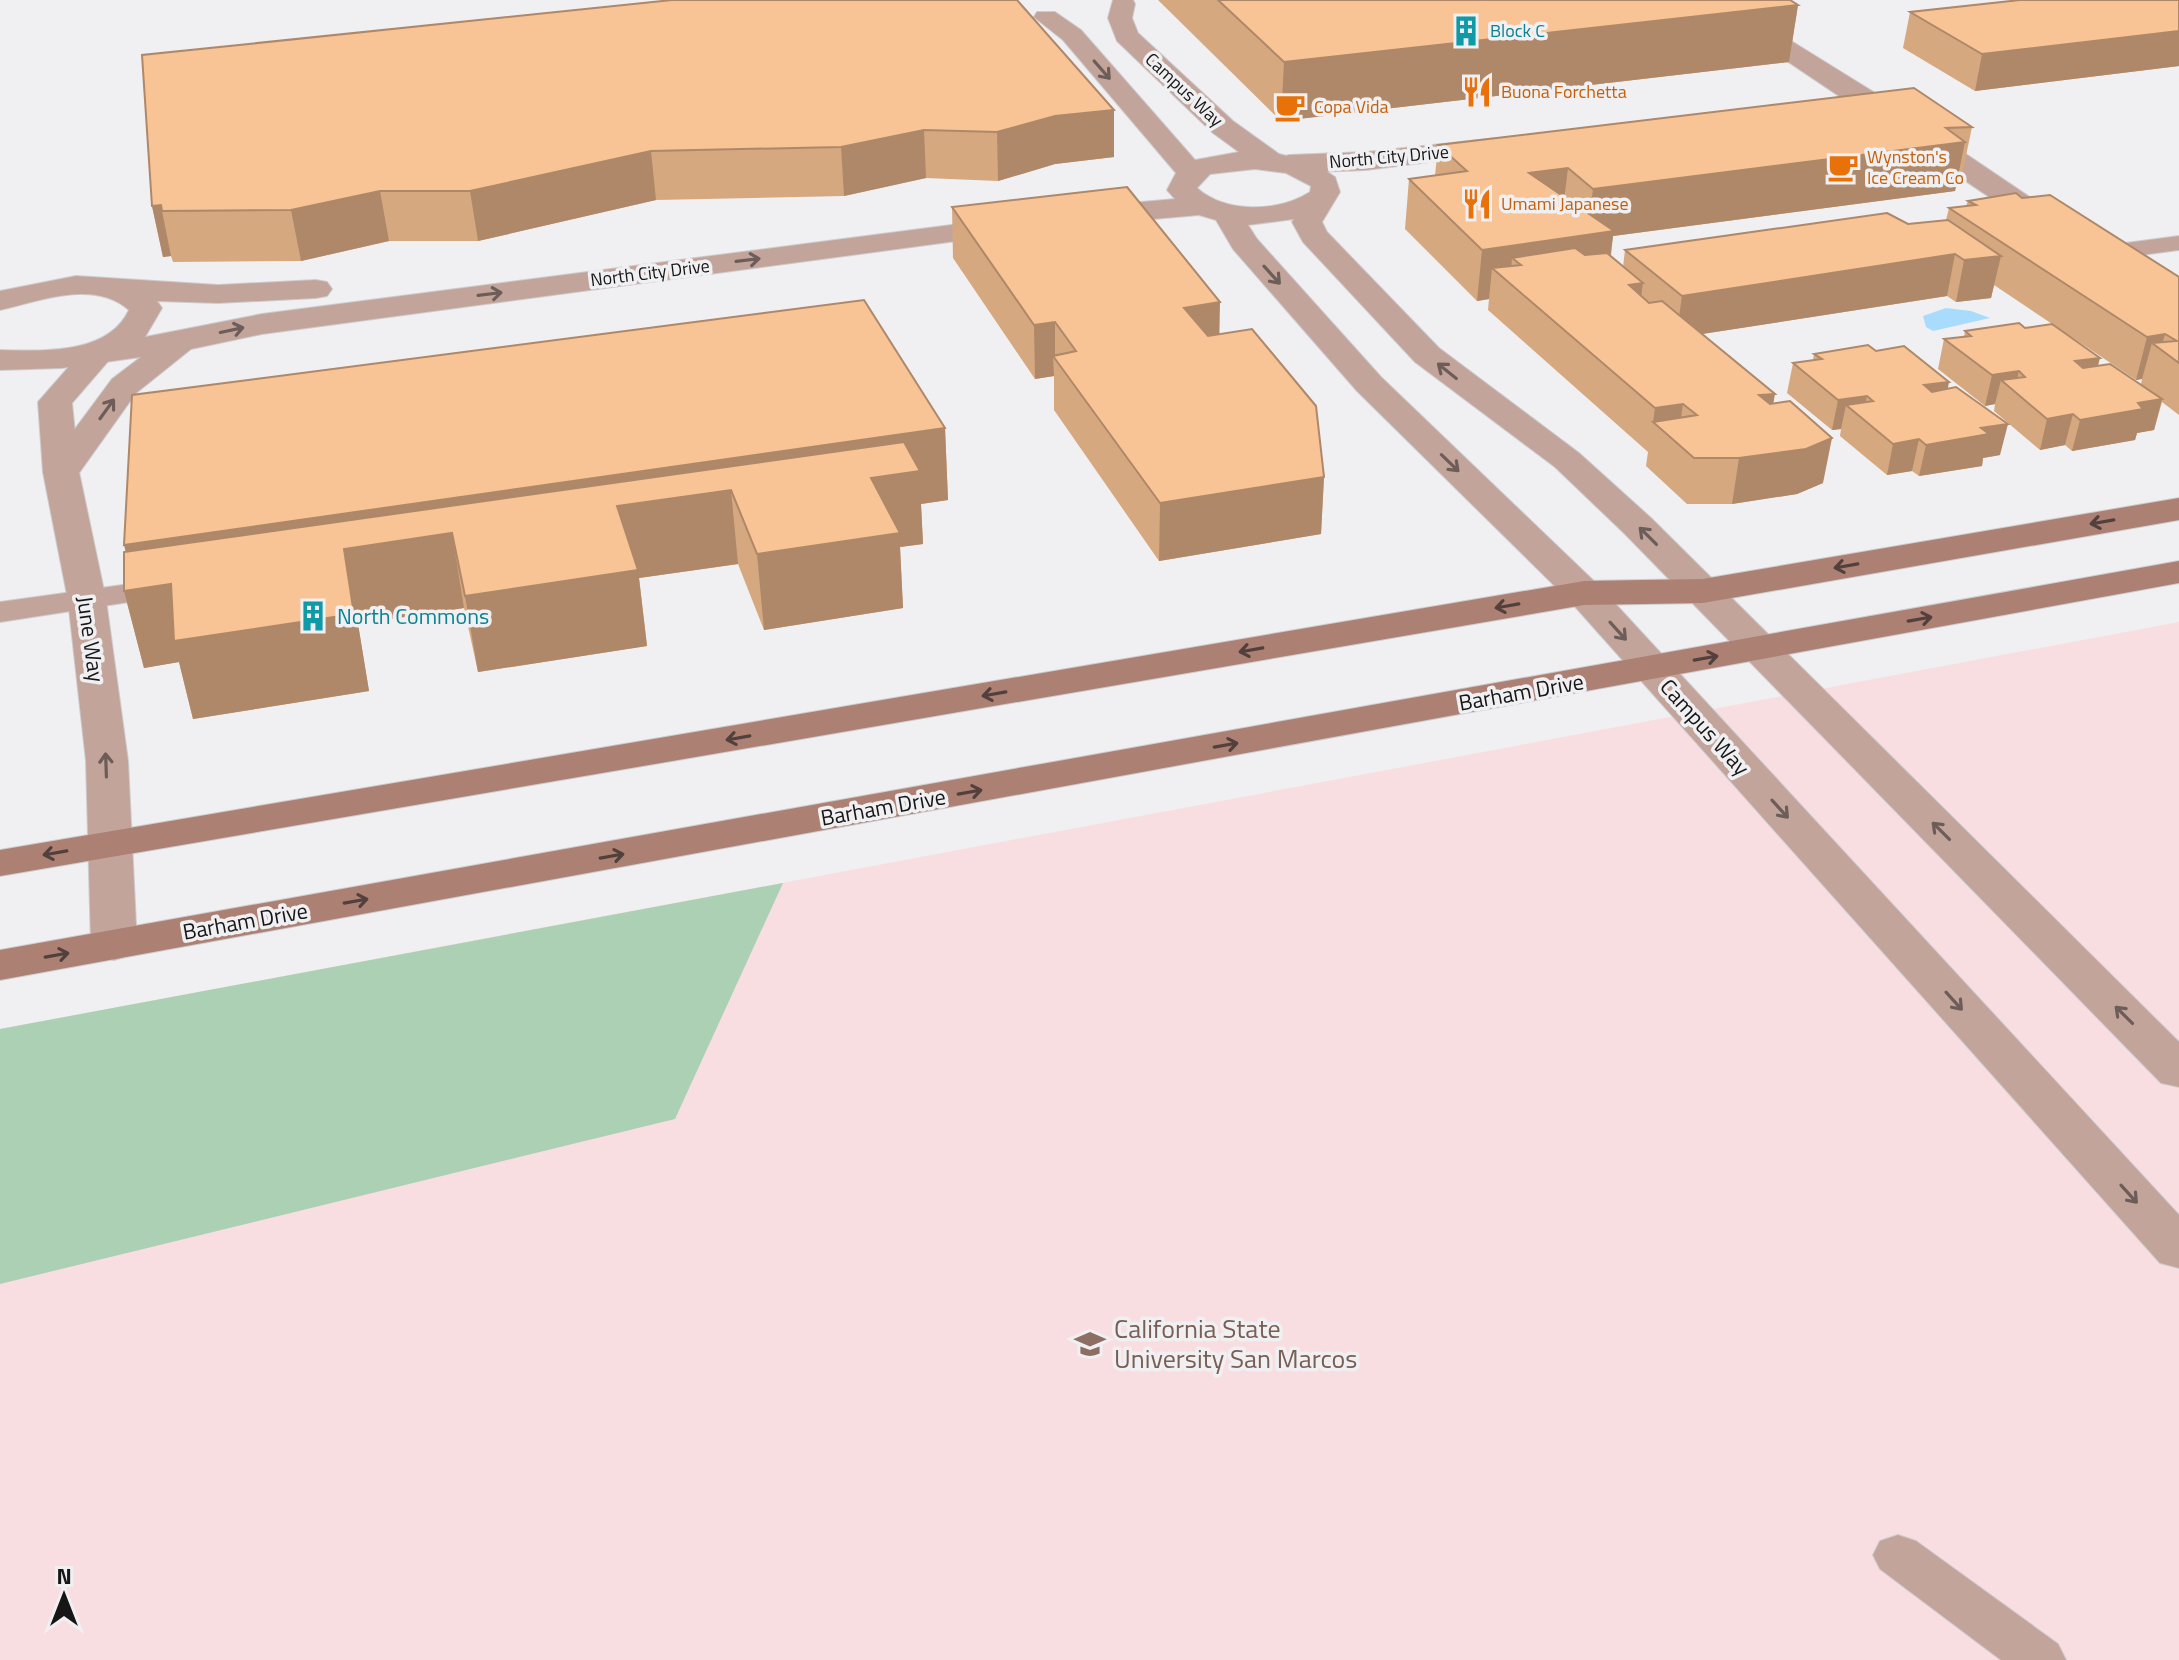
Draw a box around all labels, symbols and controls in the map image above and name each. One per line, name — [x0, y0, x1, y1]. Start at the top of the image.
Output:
building icon: Block C — [1449, 14, 1483, 48]
place label: Block C — [1490, 17, 1545, 44]
street label: Campus Way — [1139, 46, 1230, 133]
one-way arrow — [1093, 60, 1111, 80]
restaurant icon: Buona Forchetta — [1460, 75, 1494, 109]
place label: Buona Forchetta — [1501, 78, 1627, 105]
cafe icon: Copa Vida — [1273, 90, 1307, 124]
place label: Copa Vida — [1314, 93, 1389, 120]
street label: North City Drive — [1328, 138, 1450, 175]
place label: Wynston's Ice Cream Co — [1867, 143, 1964, 191]
cafe icon: Wynston's Ice Cream Co — [1826, 150, 1860, 184]
restaurant icon: Umami Japanese — [1460, 187, 1494, 221]
place label: Umami Japanese — [1501, 190, 1629, 217]
street label: North City Drive — [589, 252, 711, 293]
one-way arrow — [734, 252, 760, 267]
one-way arrow — [1262, 264, 1280, 284]
one-way arrow — [477, 286, 502, 301]
one-way arrow — [219, 322, 245, 337]
one-way arrow — [1438, 362, 1458, 380]
one-way arrow — [98, 399, 115, 420]
one-way arrow — [1440, 453, 1459, 472]
one-way arrow — [2090, 516, 2115, 531]
one-way arrow — [1639, 527, 1658, 546]
one-way arrow — [1834, 560, 1859, 575]
street label: June Way — [68, 594, 114, 685]
building icon: North Commons — [296, 599, 330, 633]
place label: North Commons — [337, 599, 489, 633]
one-way arrow — [1495, 600, 1520, 615]
one-way arrow — [1907, 611, 1932, 626]
one-way arrow — [1608, 620, 1626, 640]
one-way arrow — [1238, 644, 1264, 659]
one-way arrow — [1693, 650, 1719, 665]
street label: Barham Drive — [1456, 664, 1586, 720]
street label: Campus Way — [1652, 671, 1758, 783]
one-way arrow — [982, 687, 1008, 702]
one-way arrow — [726, 731, 751, 746]
one-way arrow — [1212, 737, 1238, 752]
one-way arrow — [98, 752, 113, 779]
street label: Barham Drive — [818, 779, 948, 835]
one-way arrow — [957, 783, 982, 798]
one-way arrow — [1770, 798, 1788, 818]
one-way arrow — [1932, 821, 1952, 841]
one-way arrow — [43, 846, 68, 861]
one-way arrow — [599, 847, 624, 862]
street label: Barham Drive — [180, 893, 310, 949]
one-way arrow — [343, 893, 368, 908]
one-way arrow — [44, 946, 69, 961]
one-way arrow — [1945, 991, 1963, 1011]
one-way arrow — [2115, 1006, 2134, 1025]
one-way arrow — [2119, 1184, 2138, 1204]
place label: California State University San Marcos — [1114, 1309, 1357, 1378]
school or university icon: California State University San Marcos — [1073, 1327, 1107, 1361]
north arrow — [24, 1556, 104, 1636]
text: N — [56, 1559, 72, 1593]

